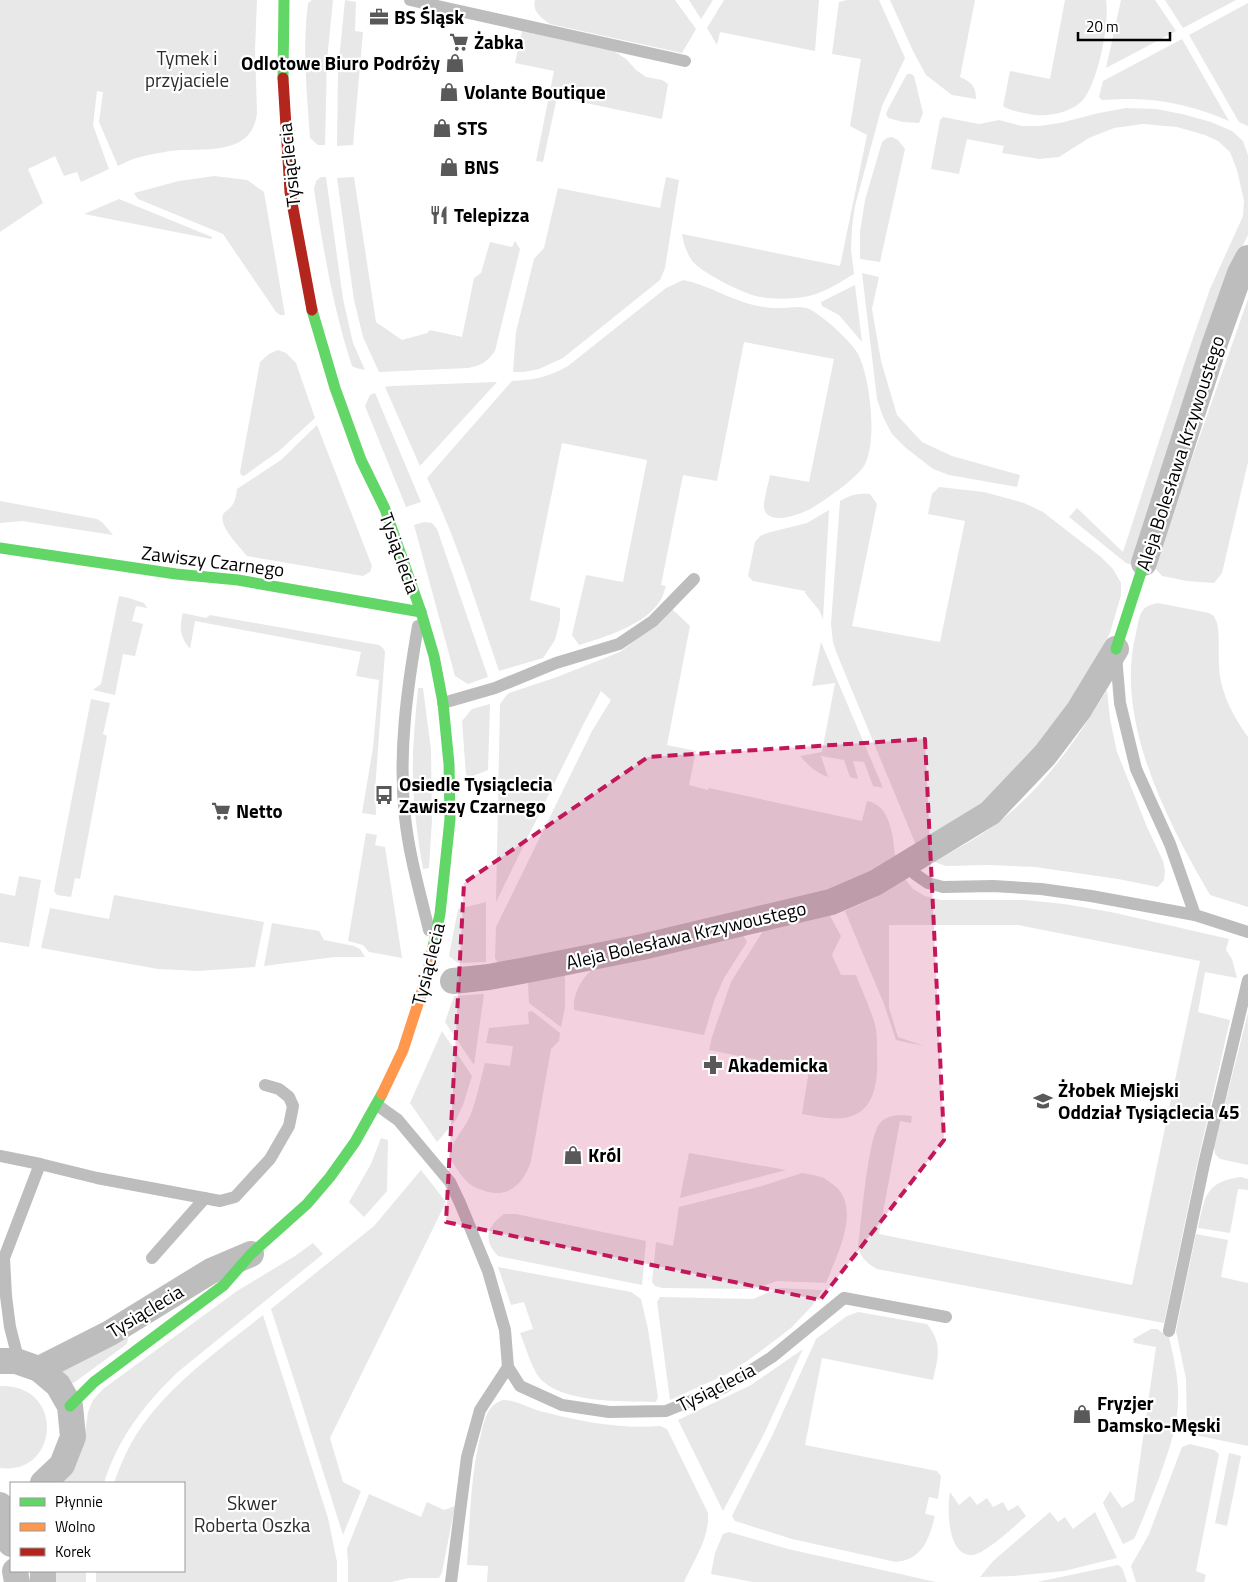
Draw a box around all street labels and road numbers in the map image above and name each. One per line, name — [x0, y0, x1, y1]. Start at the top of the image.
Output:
street label: Tysiąclecia — [270, 121, 307, 209]
street label: Aleja Bolesława Krzywoustego — [1128, 331, 1231, 574]
street label: Tysiąclecia — [372, 508, 429, 598]
street label: Zawiszy Czarnego — [140, 537, 286, 584]
street label: Aleja Bolesława Krzywoustego — [563, 893, 809, 976]
street label: Tysiąclecia — [403, 919, 452, 1008]
street label: Tysiąclecia — [101, 1276, 189, 1345]
street label: Tysiąclecia — [672, 1354, 760, 1419]

